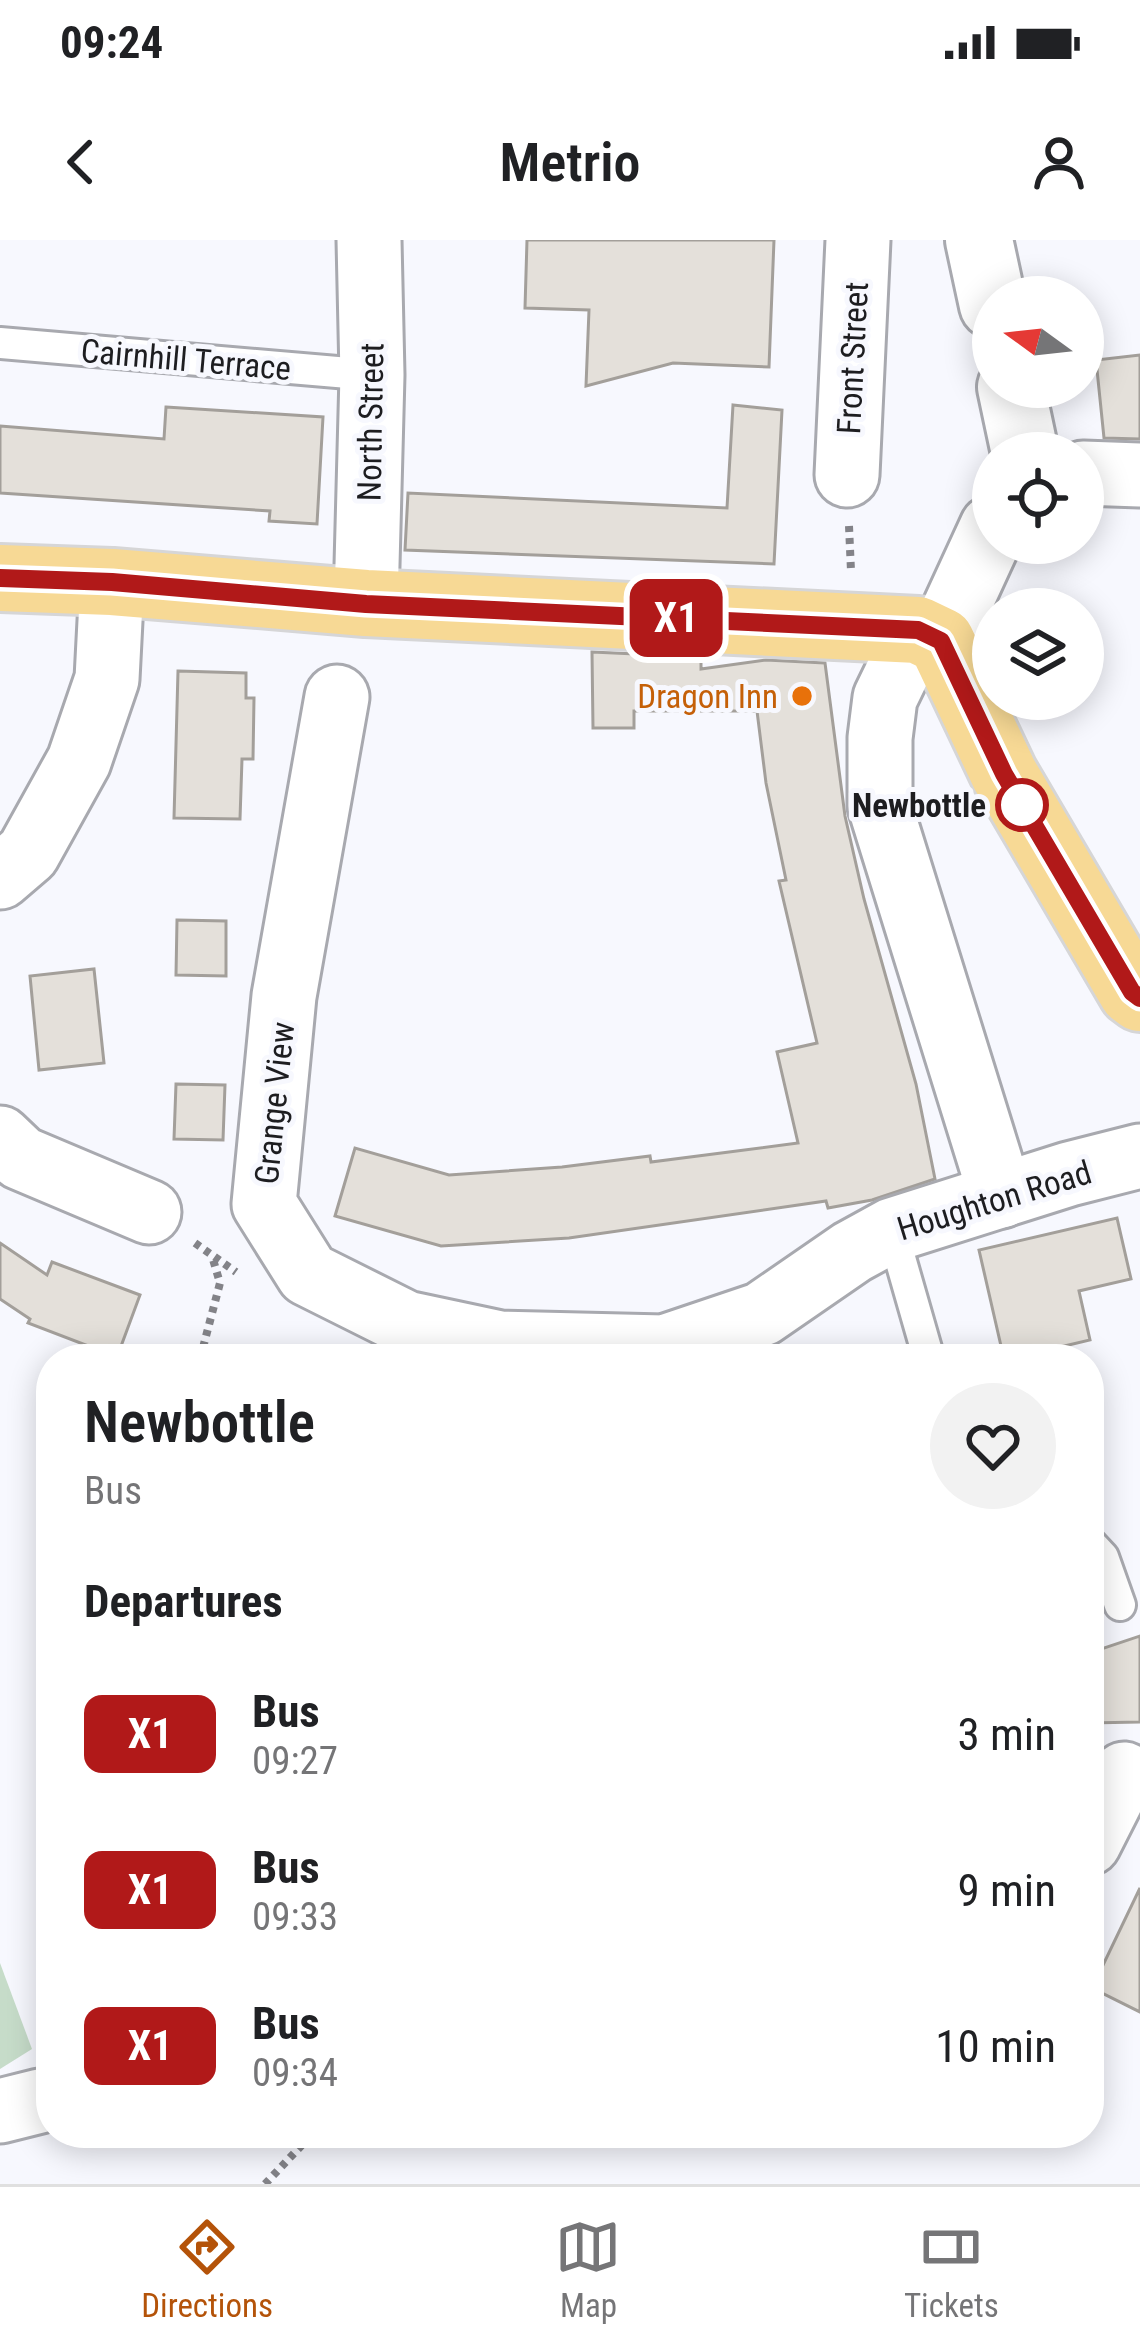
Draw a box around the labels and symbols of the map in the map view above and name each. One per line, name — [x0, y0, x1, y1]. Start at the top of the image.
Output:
north arrow — [972, 276, 1104, 408]
street label: Front Street — [829, 281, 876, 435]
street label: Cairnhill Terrace — [79, 331, 293, 388]
street label: North Street — [350, 342, 391, 502]
line badge: X1 — [622, 579, 730, 657]
place label: Dragon Inn — [637, 677, 778, 716]
marker: Dragon Inn — [789, 683, 815, 709]
marker: Newbottle — [997, 780, 1047, 830]
place label: Newbottle — [852, 786, 986, 825]
street label: Grange View — [247, 1020, 302, 1186]
street label: Houghton Road — [892, 1152, 1096, 1249]

